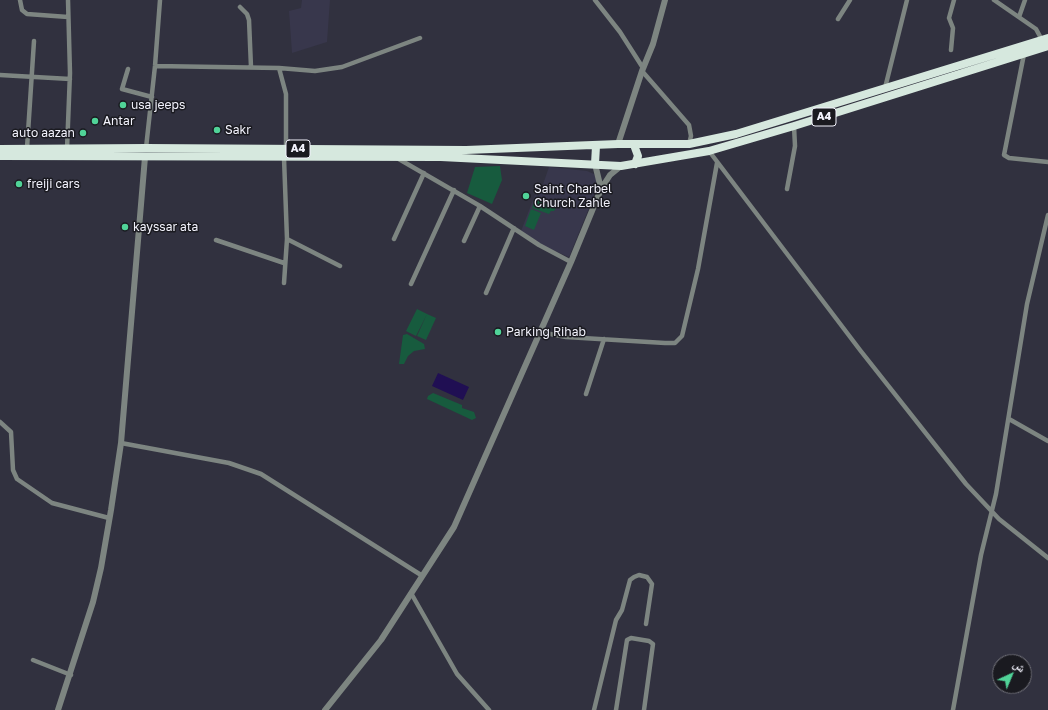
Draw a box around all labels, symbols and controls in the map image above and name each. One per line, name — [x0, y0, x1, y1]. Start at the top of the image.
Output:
place label: usa jeeps — [131, 98, 185, 112]
marker: usa jeeps — [118, 100, 128, 110]
road number: A4 — [812, 108, 836, 126]
place label: Antar — [103, 114, 135, 128]
marker: Antar — [90, 116, 100, 126]
place label: Sakr — [225, 123, 251, 137]
marker: Sakr — [212, 125, 222, 135]
place label: auto aazan — [12, 126, 75, 140]
marker: auto aazan — [78, 128, 88, 138]
road number: A4 — [286, 140, 310, 158]
place label: freiji cars — [27, 177, 80, 191]
marker: freiji cars — [14, 179, 24, 189]
place label: Saint Charbel Church Zahle — [534, 182, 612, 210]
marker: Saint Charbel Church Zahle — [521, 191, 531, 201]
place label: kayssar ata — [133, 220, 198, 234]
marker: kayssar ata — [120, 222, 130, 232]
place label: Parking Rihab — [506, 325, 586, 339]
marker: Parking Rihab — [493, 327, 503, 337]
north arrow — [992, 654, 1032, 694]
text: ش — [1011, 657, 1029, 674]

